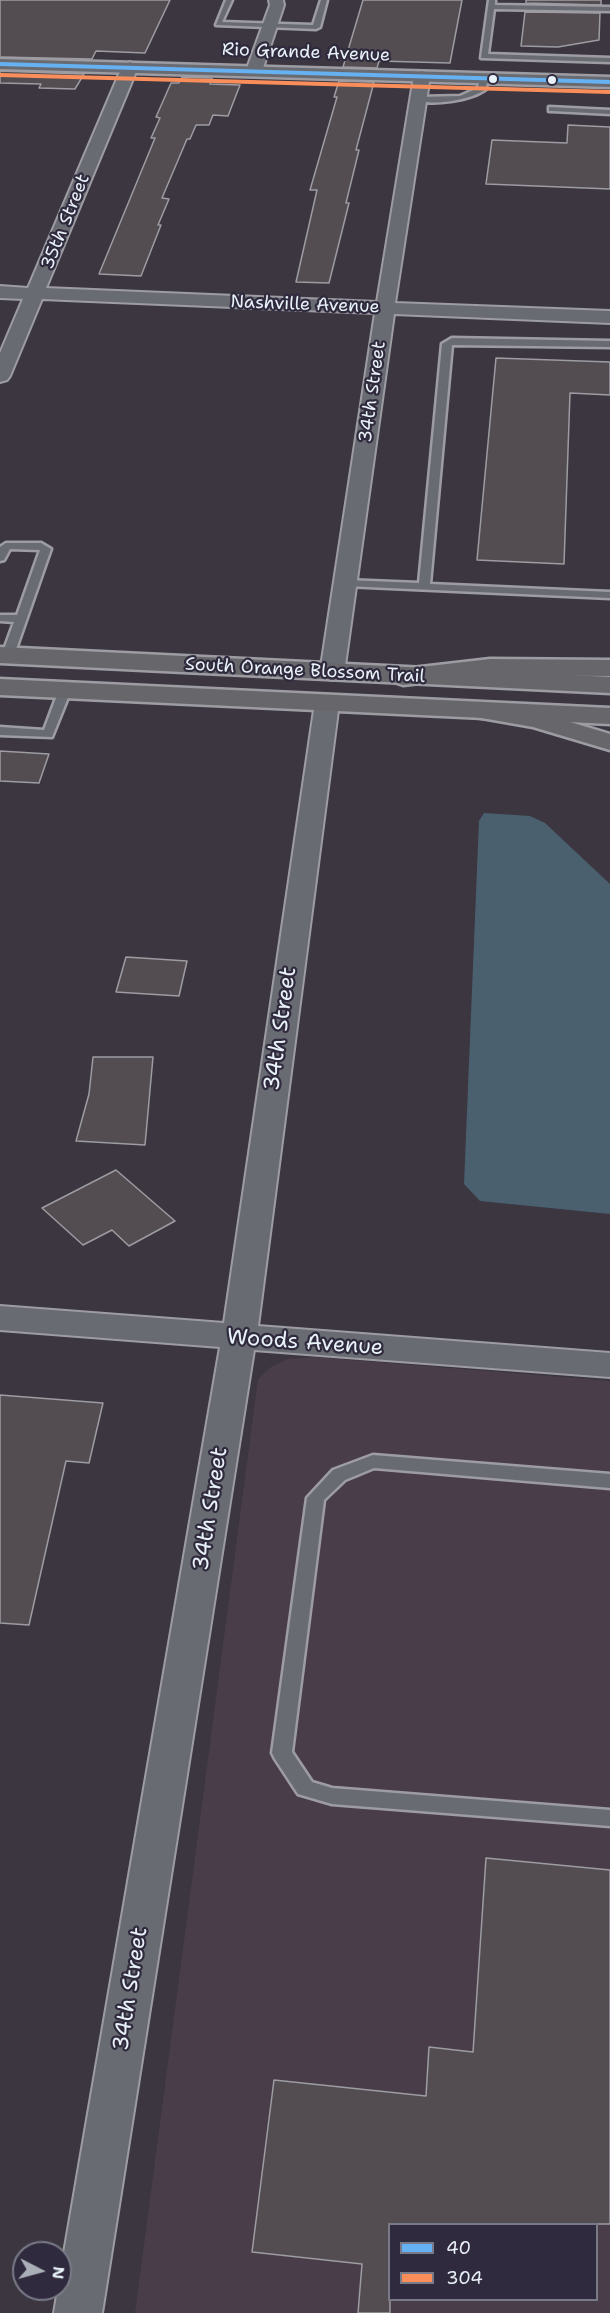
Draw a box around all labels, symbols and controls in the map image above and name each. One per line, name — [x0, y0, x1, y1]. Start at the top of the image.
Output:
street label: Rio Grande Avenue — [222, 39, 390, 67]
unlabelled marker — [487, 73, 499, 85]
unlabelled marker — [546, 74, 558, 86]
street label: 35th Street — [37, 171, 95, 273]
street label: Nashville Avenue — [230, 292, 380, 318]
street label: 34th Street — [355, 340, 391, 444]
street label: South Orange Blossom Trail — [184, 654, 426, 688]
street label: 34th Street — [259, 965, 303, 1093]
street label: Woods Avenue — [226, 1324, 384, 1362]
street label: 34th Street — [188, 1445, 234, 1573]
street label: 34th Street — [108, 1925, 154, 2053]
legend — [388, 2223, 598, 2301]
text: 40 — [446, 2236, 471, 2260]
north arrow — [12, 2241, 72, 2301]
text: N — [47, 2265, 70, 2280]
text: 304 — [446, 2266, 483, 2290]

